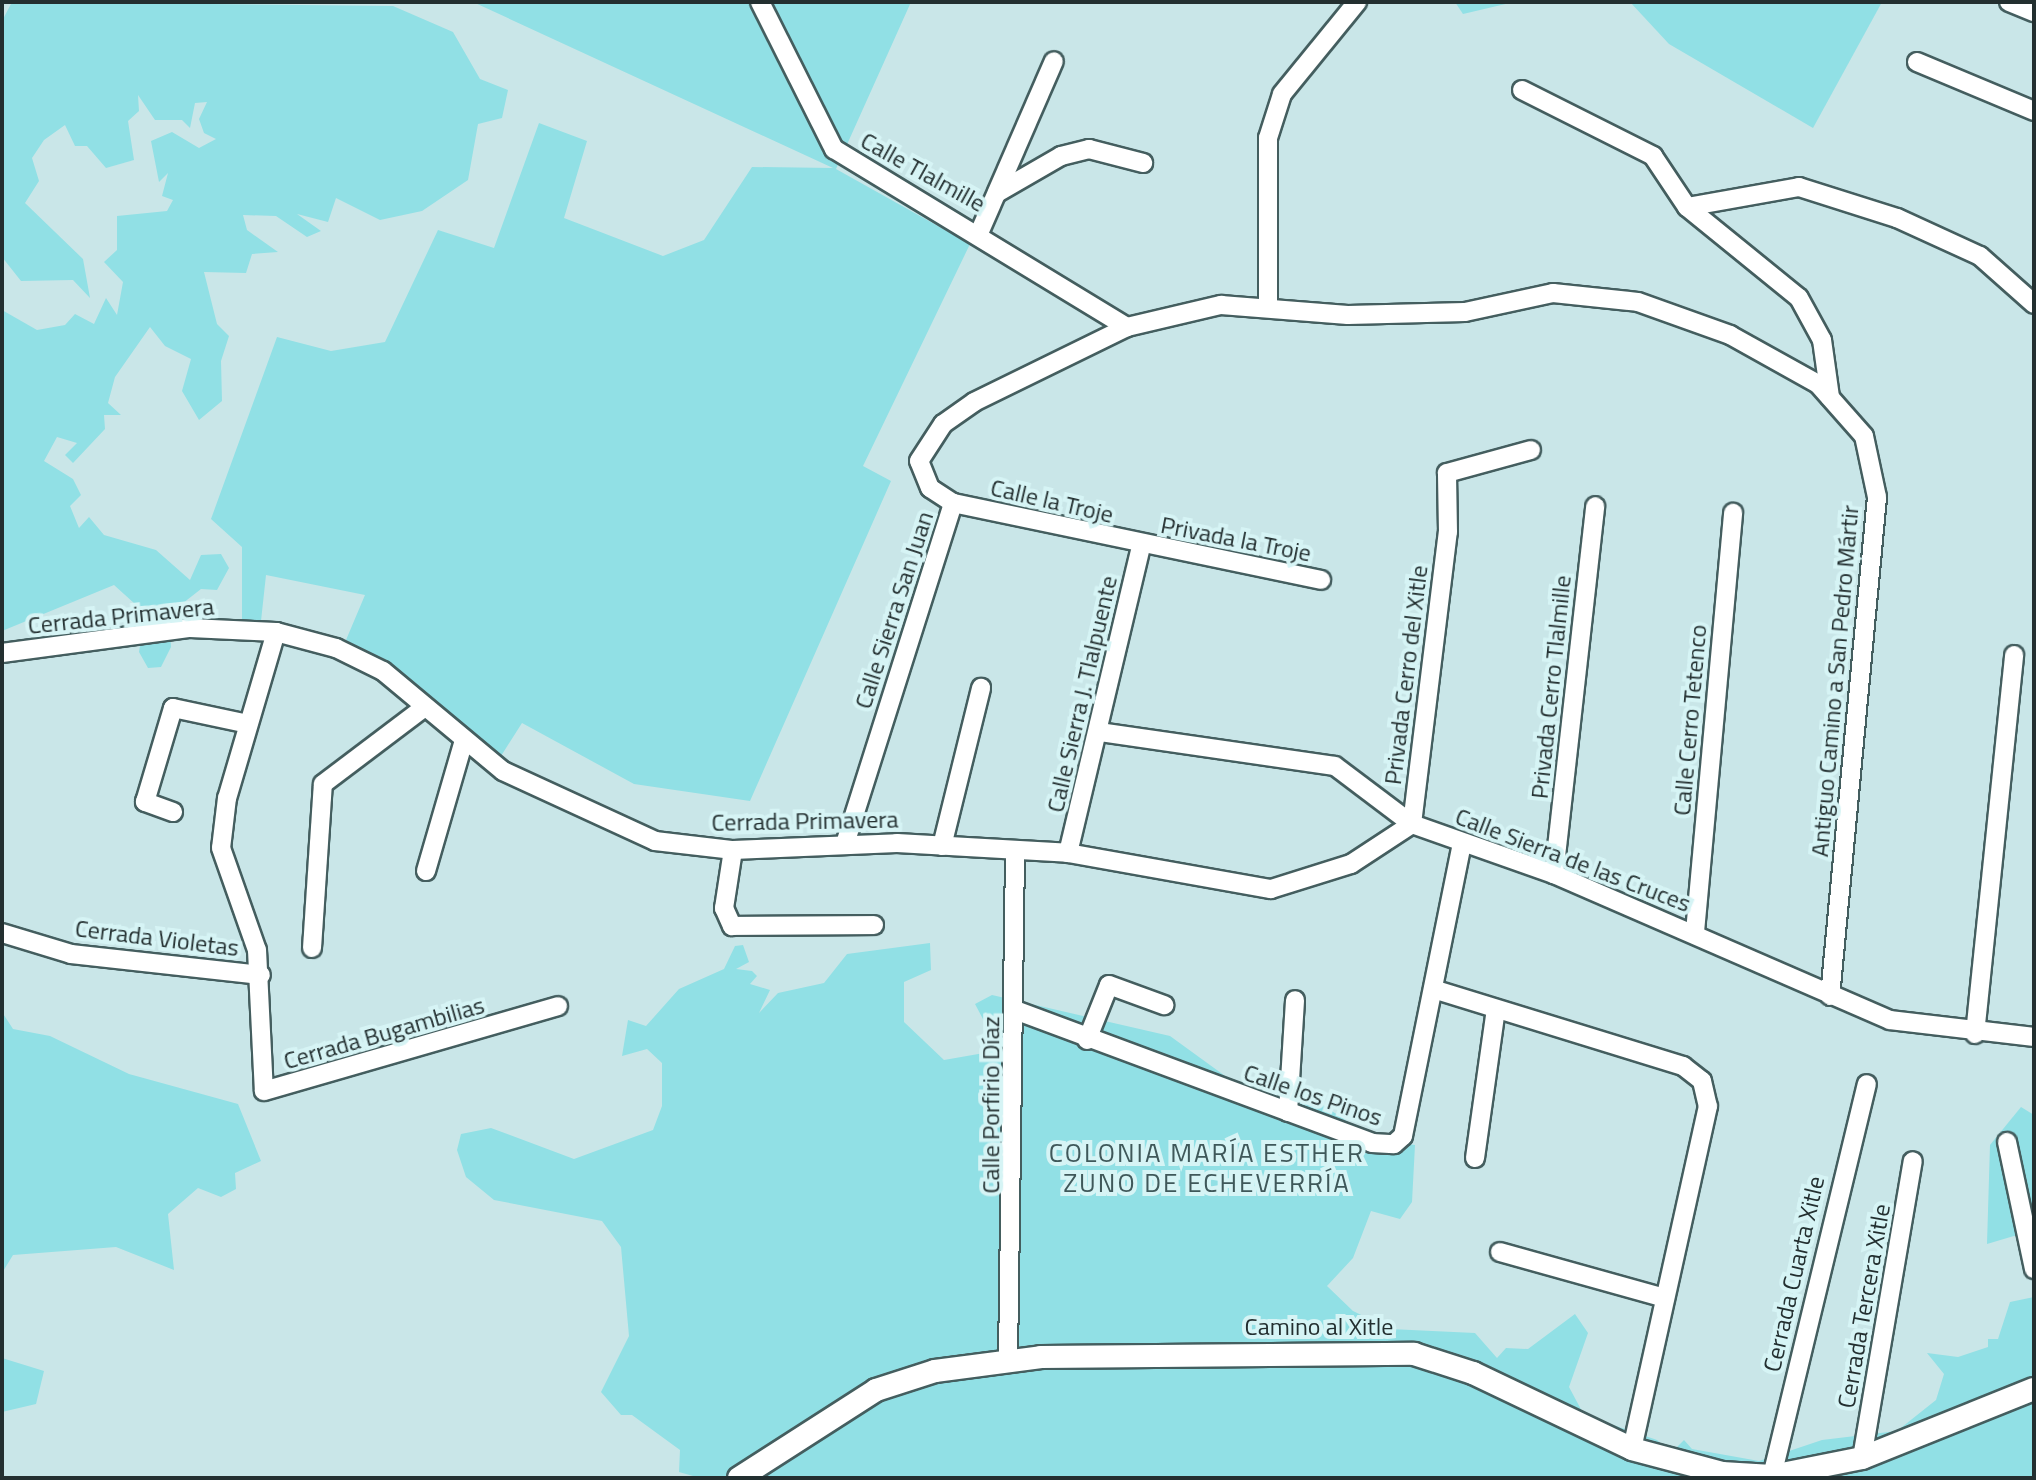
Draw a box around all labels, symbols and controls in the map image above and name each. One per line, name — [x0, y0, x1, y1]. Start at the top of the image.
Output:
street label: Calle Tlalmille — [856, 126, 990, 218]
street label: Calle la Troje — [988, 473, 1116, 529]
street label: Antiguo Camino a San Pedro Mártir — [1805, 504, 1865, 858]
street label: Calle Sierra San Juan — [849, 508, 939, 712]
street label: Privada la Troje — [1158, 510, 1314, 568]
street label: Privada Cerro del Xitle — [1378, 564, 1434, 786]
street label: Calle Sierra J. Tlalpuente — [1041, 573, 1123, 815]
street label: Privada Cerro Tlalmille — [1525, 574, 1577, 800]
street label: Cerrada Primavera — [26, 592, 216, 640]
street label: Calle Cerro Tetenco — [1667, 623, 1713, 817]
street label: Calle Sierra de las Cruces — [1451, 802, 1695, 918]
street label: Cerrada Primavera — [711, 805, 899, 837]
street label: Cerrada Violetas — [74, 914, 240, 962]
street label: Cerrada Bugambilias — [280, 991, 488, 1075]
street label: Calle Porfirio Díaz — [977, 1016, 1005, 1194]
street label: Calle los Pinos — [1240, 1058, 1386, 1132]
district label: COLONIA MARÍA ESTHER ZUNO DE ECHEVERRÍA — [1049, 1137, 1365, 1198]
street label: Cerrada Cuarta Xitle — [1757, 1173, 1831, 1375]
street label: Cerrada Tercera Xitle — [1832, 1202, 1896, 1410]
street label: Camino al Xitle — [1245, 1313, 1393, 1341]

